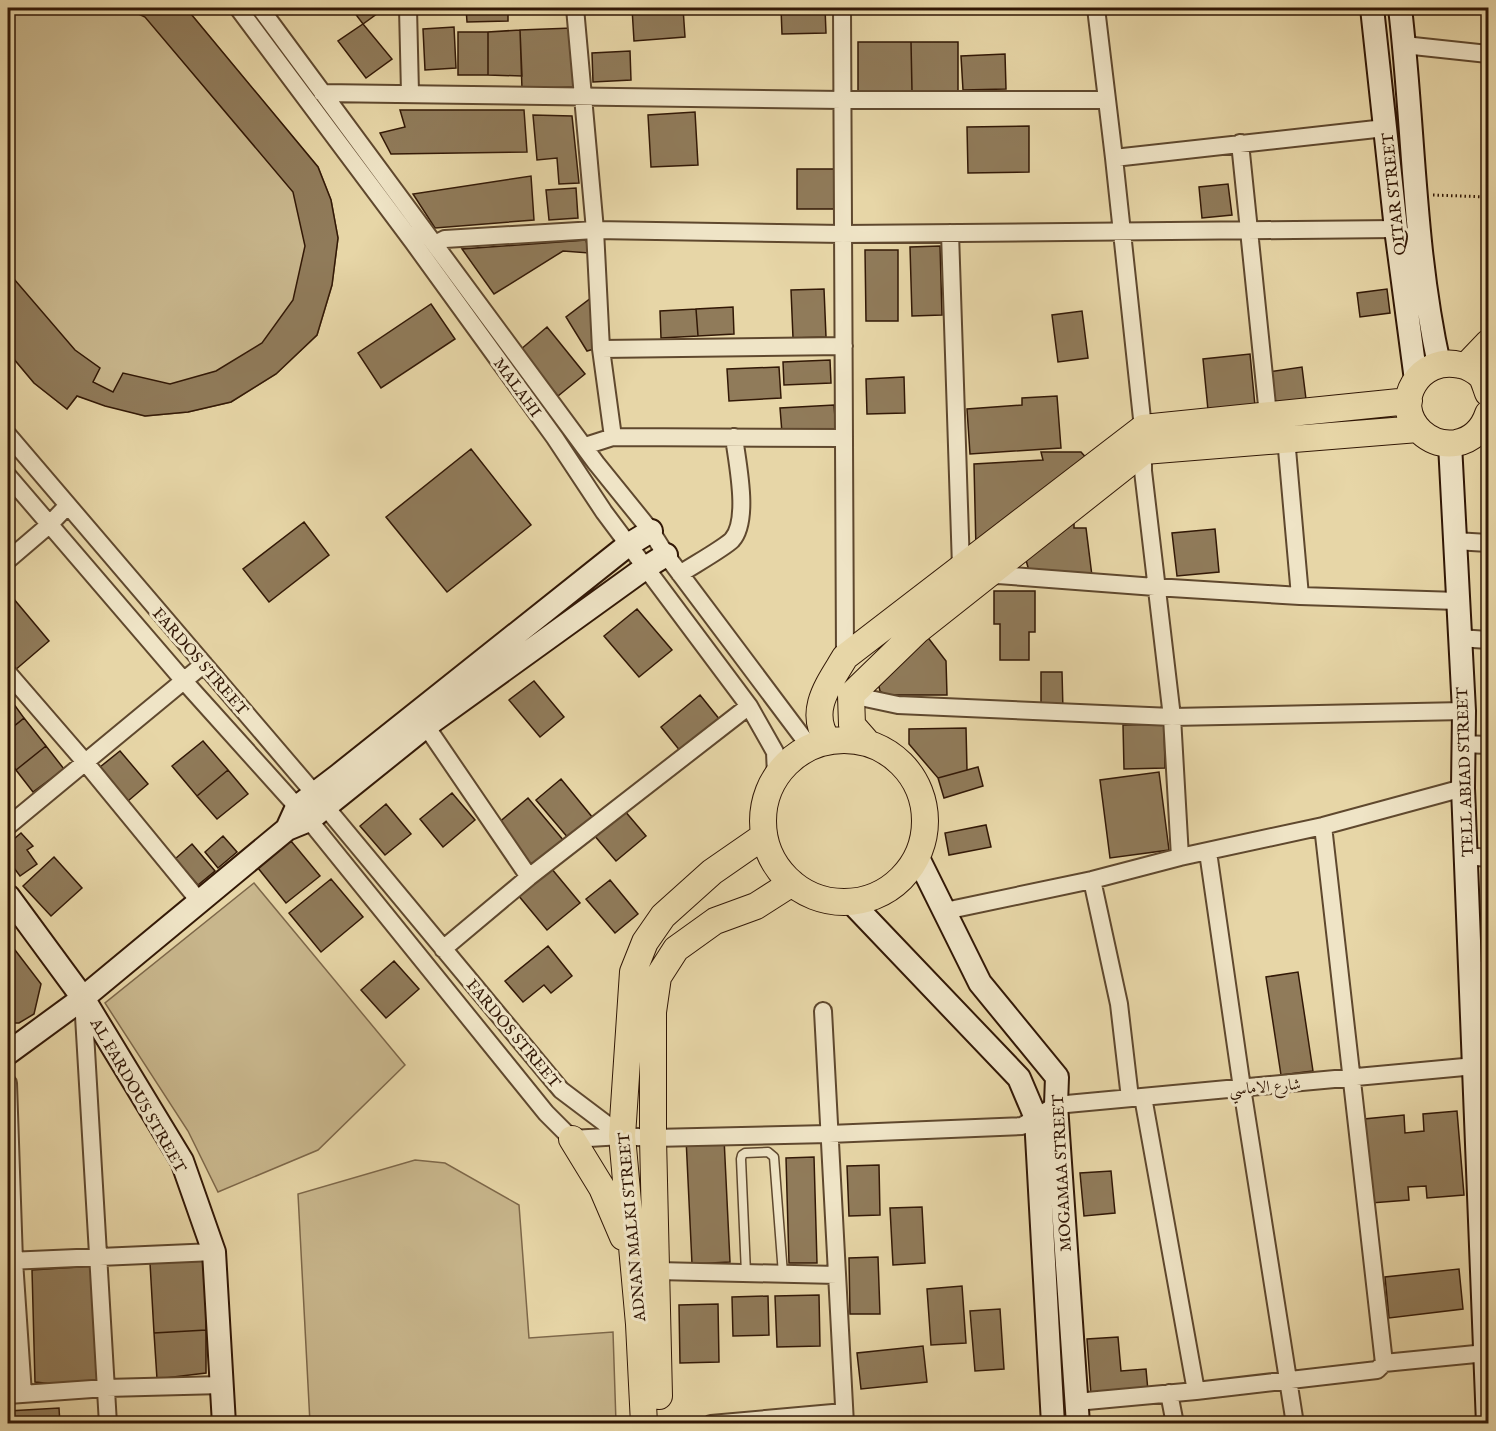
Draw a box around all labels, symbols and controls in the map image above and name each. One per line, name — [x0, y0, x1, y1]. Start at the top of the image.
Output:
street label: QITAR STREET — [1379, 131, 1411, 256]
street label: MALAHI — [488, 355, 545, 422]
street label: FARDOS STREET — [147, 604, 252, 721]
street label: TELL ABIAD STREET — [1453, 686, 1479, 857]
street label: FARDOS STREET — [461, 976, 564, 1093]
street label: AL FARDOUS STREET — [84, 1014, 190, 1177]
street label: شارع الاماسي — [1228, 1075, 1302, 1105]
street label: MOGAMAA STREET — [1049, 1093, 1077, 1252]
street label: ADNAN MALKI STREET — [615, 1131, 651, 1323]

